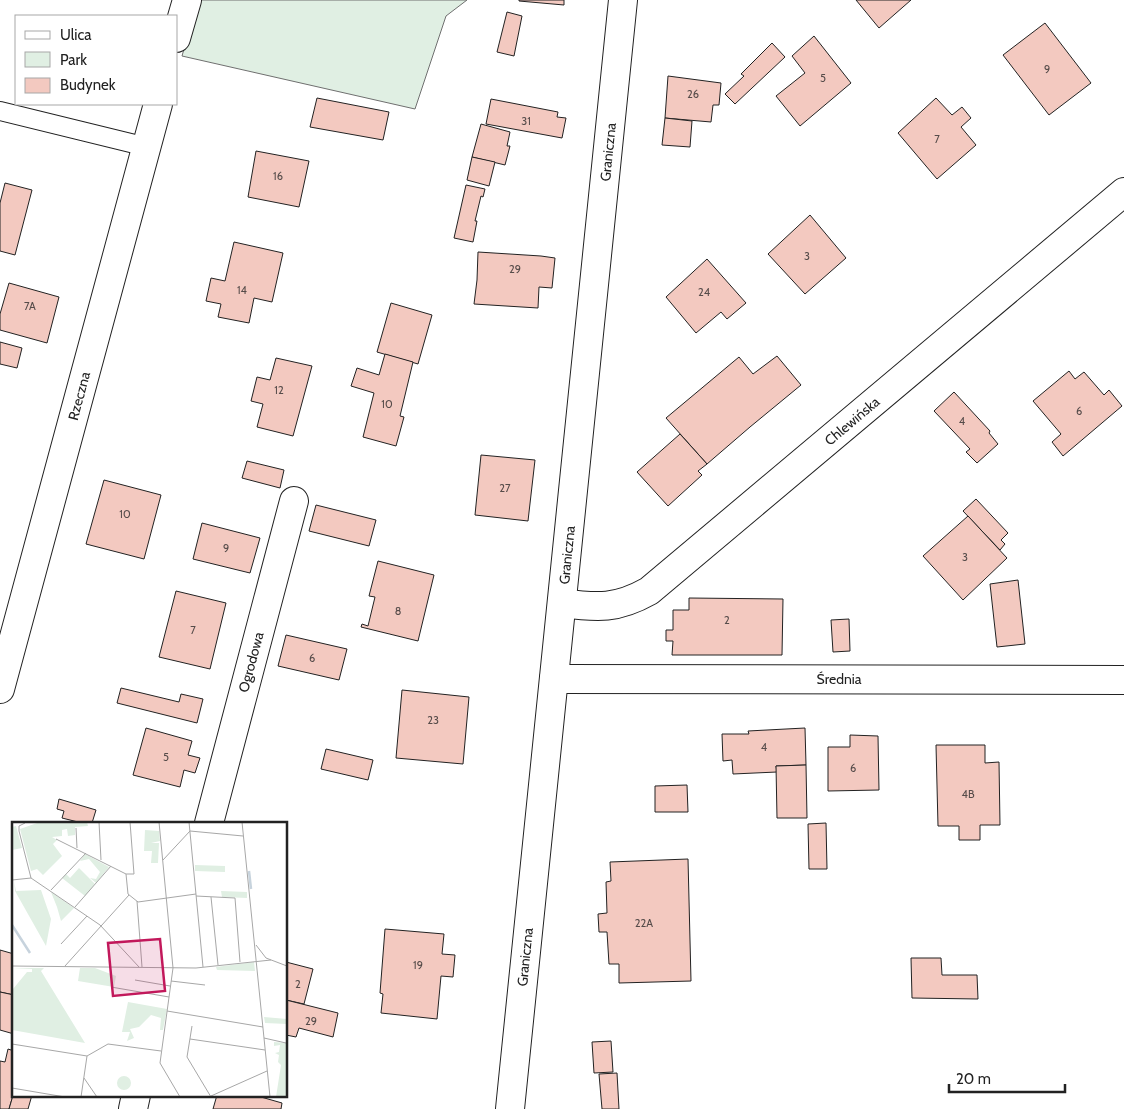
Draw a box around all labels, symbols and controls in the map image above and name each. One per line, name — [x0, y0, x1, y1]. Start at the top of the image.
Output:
legend — [15, 15, 178, 105]
text: Ulica — [60, 26, 92, 44]
text: Park — [60, 51, 87, 69]
house number: 9 — [1044, 62, 1050, 76]
house number: 5 — [820, 71, 826, 85]
text: Budynek — [60, 76, 116, 94]
house number: 26 — [687, 87, 699, 101]
house number: 31 — [521, 114, 531, 128]
street label: Graniczna — [596, 122, 620, 182]
house number: 7 — [934, 132, 940, 146]
house number: 16 — [273, 169, 283, 183]
house number: 3 — [804, 249, 810, 263]
house number: 29 — [509, 262, 521, 276]
house number: 14 — [237, 283, 248, 297]
house number: 24 — [698, 285, 711, 299]
house number: 7A — [24, 299, 36, 313]
street label: Rzeczna — [64, 369, 94, 422]
house number: 12 — [274, 383, 284, 397]
street label: Chlewińska — [821, 393, 883, 449]
house number: 10 — [381, 397, 393, 411]
house number: 6 — [1076, 404, 1082, 418]
house number: 4 — [959, 414, 966, 428]
house number: 27 — [499, 481, 511, 495]
house number: 10 — [119, 507, 131, 521]
street label: Graniczna — [555, 525, 579, 585]
house number: 9 — [223, 541, 229, 555]
house number: 3 — [962, 550, 968, 564]
house number: 8 — [395, 604, 401, 618]
house number: 2 — [724, 613, 730, 627]
house number: 7 — [190, 623, 196, 637]
street label: Ogrodowa — [234, 630, 268, 694]
house number: 6 — [309, 651, 315, 665]
street label: Średnia — [817, 670, 862, 688]
house number: 23 — [427, 713, 439, 727]
house number: 4 — [761, 740, 768, 754]
house number: 5 — [163, 750, 169, 764]
house number: 6 — [850, 761, 856, 775]
house number: 4B — [962, 787, 975, 801]
inset map — [12, 822, 288, 1096]
house number: 22A — [635, 916, 653, 930]
street label: Graniczna — [513, 927, 537, 987]
house number: 19 — [413, 958, 423, 972]
house number: 2 — [295, 977, 301, 991]
house number: 29 — [305, 1014, 317, 1028]
scale bar — [949, 1062, 1065, 1094]
text: 20 m — [956, 1070, 991, 1088]

